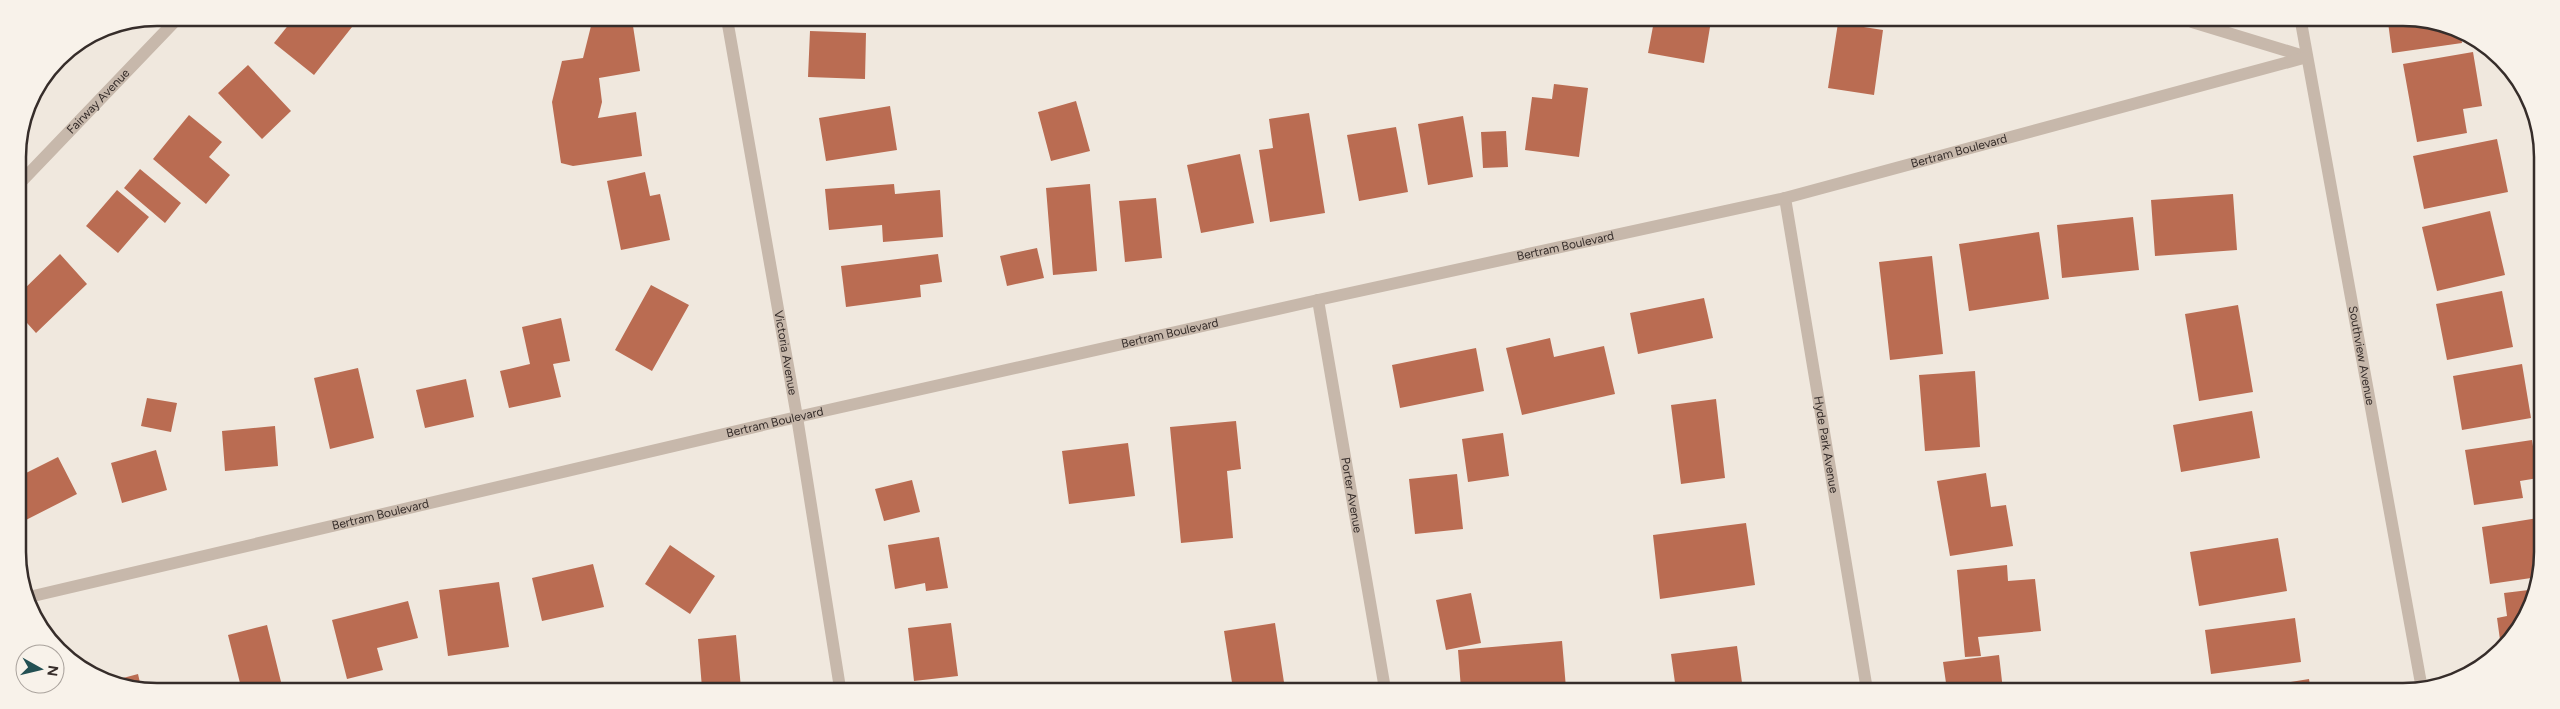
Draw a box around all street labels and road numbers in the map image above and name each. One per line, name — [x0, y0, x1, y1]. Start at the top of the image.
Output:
street label: Fairway Avenue — [64, 66, 133, 137]
street label: Bertram Boulevard — [1909, 131, 2009, 171]
street label: Bertram Boulevard — [1515, 229, 1615, 263]
street label: Southview Avenue — [2346, 305, 2377, 407]
street label: Victoria Avenue — [771, 309, 800, 397]
street label: Bertram Boulevard — [1120, 316, 1220, 351]
street label: Hyde Park Avenue — [1811, 395, 1841, 495]
street label: Bertram Boulevard — [725, 404, 825, 440]
street label: Porter Avenue — [1338, 456, 1365, 534]
street label: Bertram Boulevard — [331, 496, 430, 533]

